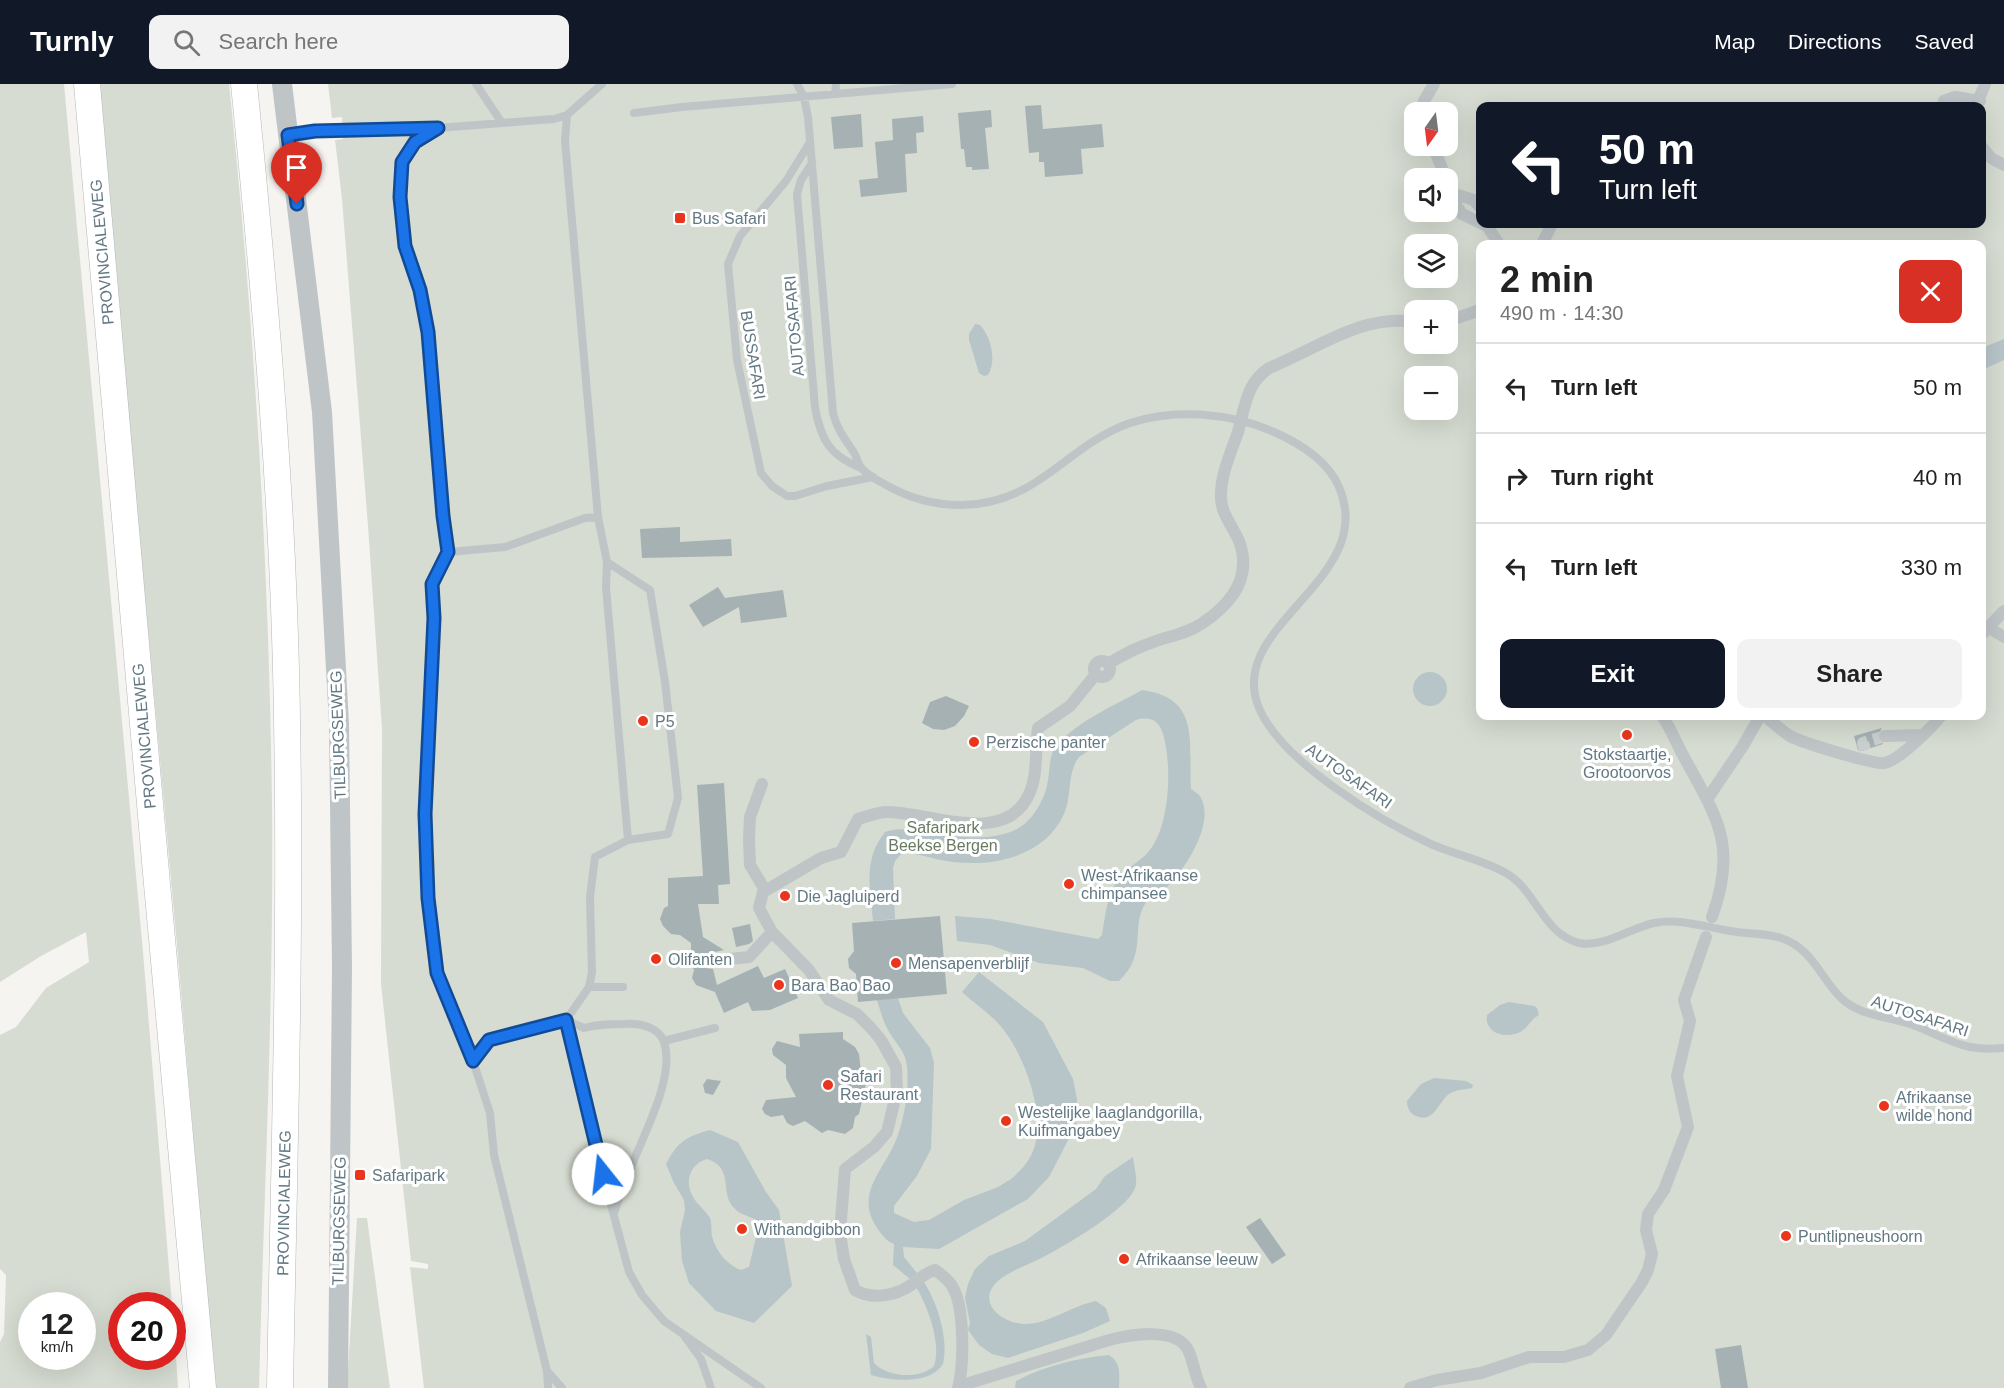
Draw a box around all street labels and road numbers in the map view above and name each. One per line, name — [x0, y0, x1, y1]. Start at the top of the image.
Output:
street label: PROVINCIALEWEG — [87, 179, 117, 325]
street label: AUTOSAFARI — [781, 275, 807, 377]
street label: BUSSAFARI — [738, 309, 768, 401]
street label: PROVINCIALEWEG — [129, 663, 159, 809]
street label: TILBURGSEWEG — [327, 670, 349, 800]
street label: AUTOSAFARI — [1303, 740, 1395, 812]
street label: AUTOSAFARI — [1869, 992, 1971, 1040]
street label: PROVINCIALEWEG — [274, 1130, 294, 1276]
street label: TILBURGSEWEG — [329, 1156, 349, 1286]

